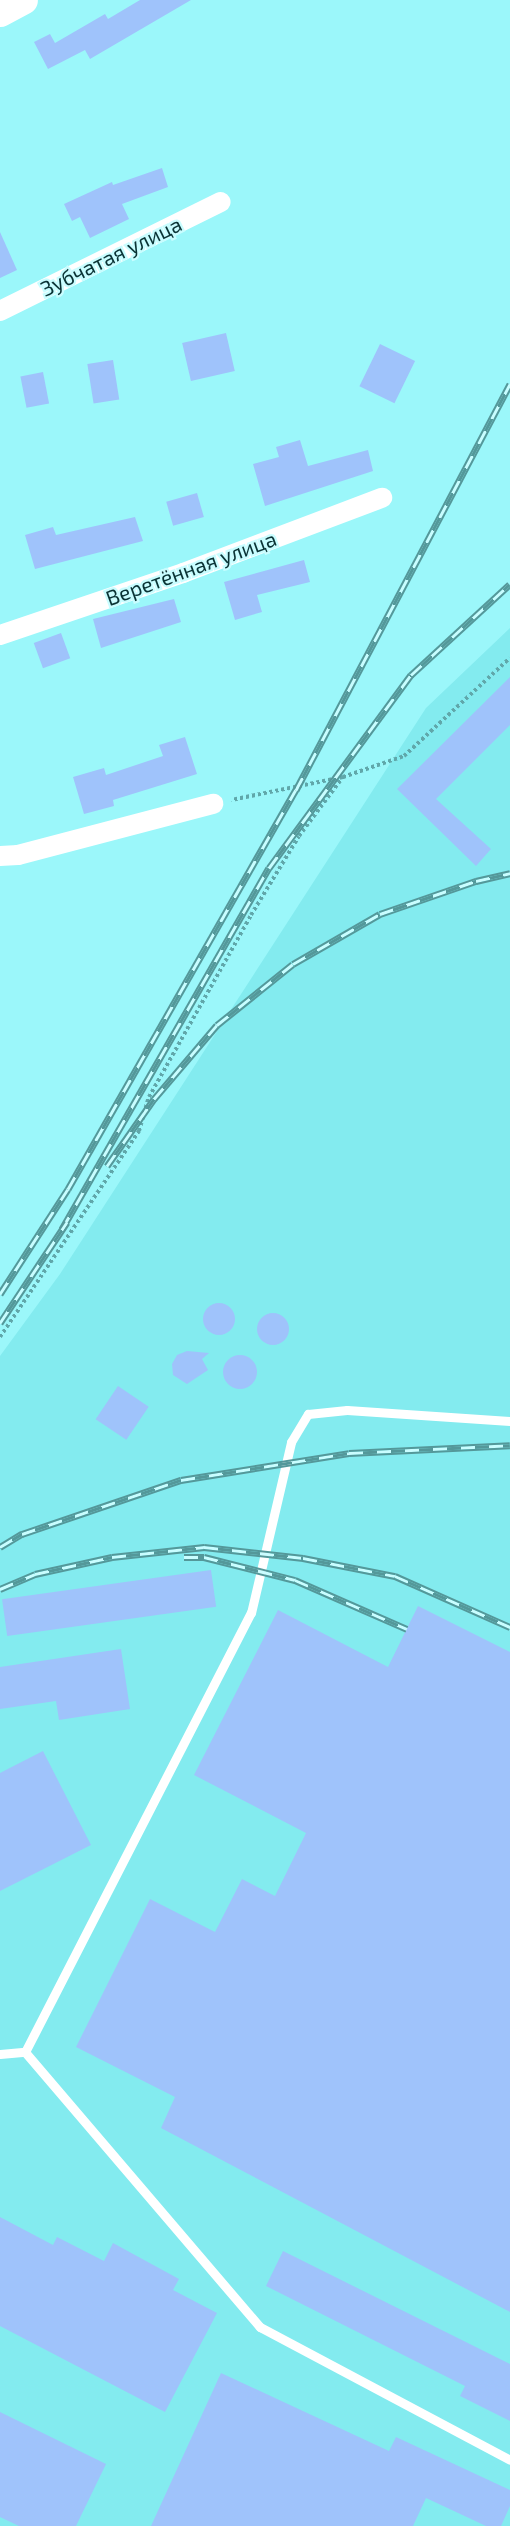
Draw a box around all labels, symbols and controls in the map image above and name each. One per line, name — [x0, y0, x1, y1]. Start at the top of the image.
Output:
street label: Зубчатая улица — [36, 211, 186, 301]
street label: Веретённая улица — [102, 525, 280, 611]

